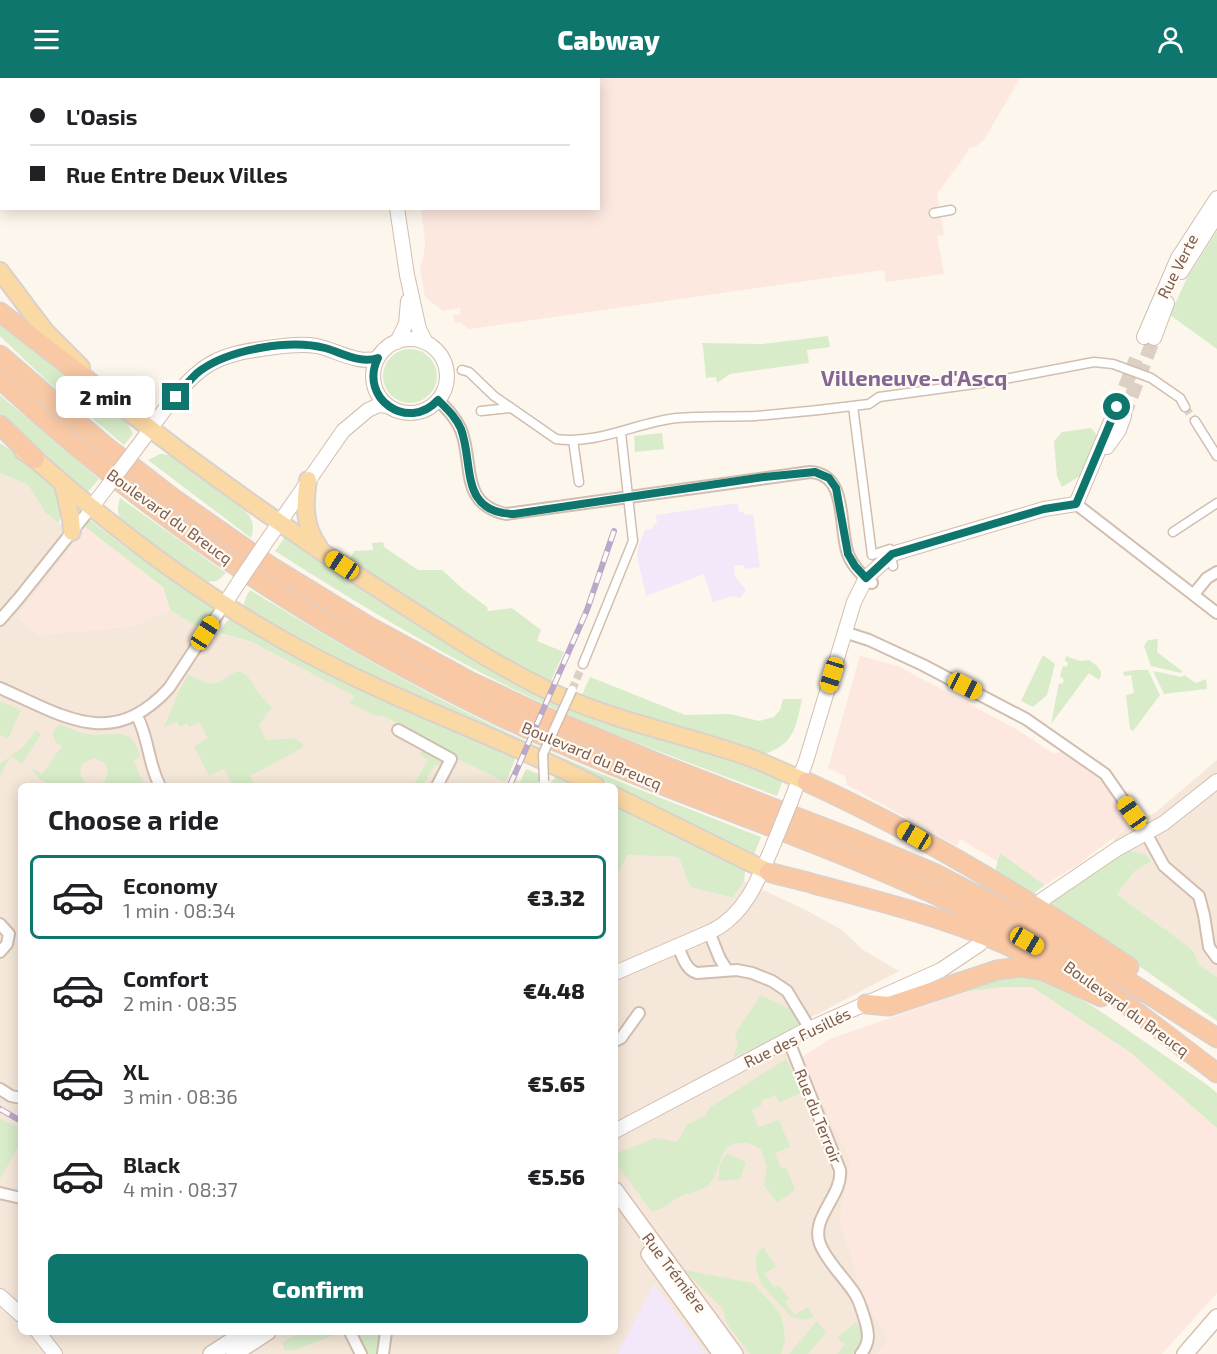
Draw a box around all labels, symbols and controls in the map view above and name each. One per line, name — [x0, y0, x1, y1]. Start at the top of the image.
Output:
icon: menu — [30, 23, 63, 56]
text: Cabway — [557, 23, 660, 55]
icon: person — [1154, 23, 1187, 56]
text: L'Oasis — [66, 103, 138, 129]
text: Rue Entre Deux Villes — [66, 161, 288, 187]
street label: Rue Verte — [1153, 231, 1201, 301]
district label: Villeneuve-d'Ascq — [821, 364, 1007, 390]
callout: 2 min — [56, 376, 155, 418]
route end — [162, 383, 189, 410]
text: 2 min — [80, 385, 131, 409]
route start — [1103, 393, 1130, 420]
street label: Boulevard du Breucq — [104, 464, 236, 568]
car — [322, 548, 362, 582]
car — [188, 613, 222, 653]
car — [818, 655, 846, 695]
car — [945, 670, 985, 702]
street label: Boulevard du Breucq — [519, 717, 665, 793]
car — [1114, 793, 1150, 833]
text: Choose a ride — [48, 803, 219, 835]
car — [894, 819, 934, 853]
icon: car — [51, 870, 105, 924]
text: Economy — [123, 872, 218, 898]
text: €3.32 — [527, 884, 585, 910]
text: 1 min · 08:34 — [123, 898, 236, 922]
car — [1007, 924, 1047, 958]
street label: Boulevard du Breucq — [1061, 956, 1193, 1060]
icon: car — [51, 963, 105, 1017]
text: Comfort — [123, 965, 208, 991]
text: €4.48 — [523, 977, 585, 1003]
text: 2 min · 08:35 — [123, 991, 237, 1015]
street label: Rue des Fusillés — [741, 1003, 853, 1071]
icon: car — [51, 1056, 105, 1110]
text: XL — [123, 1058, 149, 1084]
street label: Rue du Terroir — [791, 1066, 847, 1167]
text: €5.65 — [527, 1070, 585, 1096]
text: 3 min · 08:36 — [123, 1084, 238, 1108]
icon: car — [51, 1149, 105, 1203]
text: Black — [123, 1151, 180, 1177]
text: €5.56 — [527, 1163, 585, 1189]
text: 4 min · 08:37 — [123, 1177, 238, 1201]
street label: Rue Trémière — [639, 1228, 711, 1316]
button: Confirm — [48, 1254, 588, 1323]

